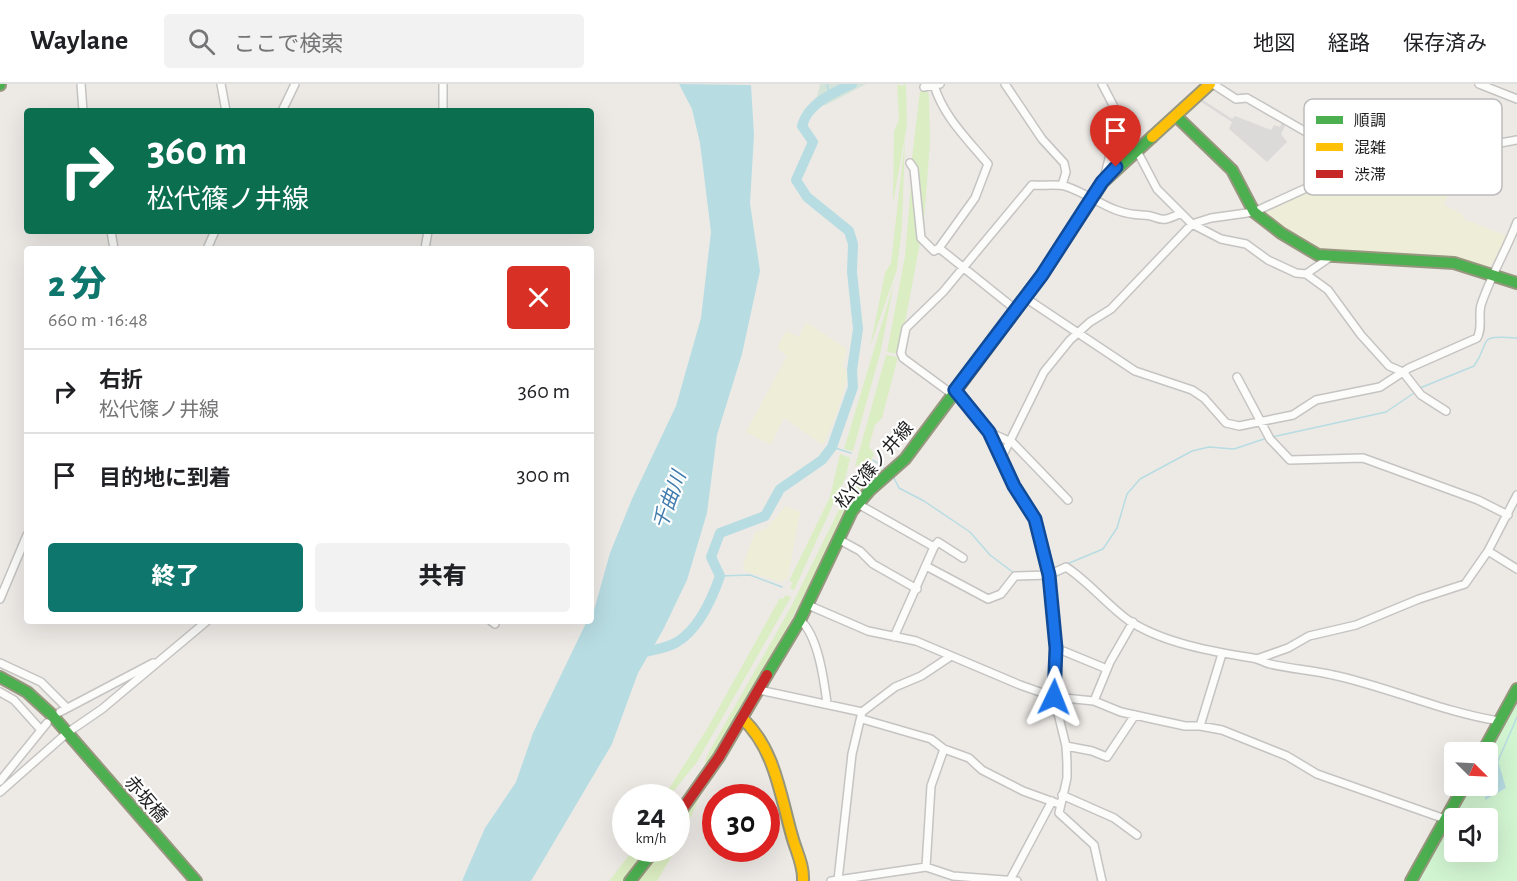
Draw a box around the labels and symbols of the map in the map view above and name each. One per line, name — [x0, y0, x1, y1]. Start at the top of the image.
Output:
legend — [1304, 99, 1502, 195]
pin — [1090, 105, 1141, 167]
text: 順調 — [1354, 113, 1386, 129]
text: 混雑 — [1354, 139, 1386, 156]
text: 渋滞 — [1354, 167, 1386, 183]
street label: 松代篠ノ井線 — [831, 418, 917, 512]
water label: 千曲川 — [649, 467, 690, 532]
position arrow — [1022, 665, 1086, 729]
north arrow — [1444, 742, 1498, 796]
street label: 赤坂橋 — [121, 773, 171, 826]
speed limit sign: 30 — [702, 784, 780, 862]

